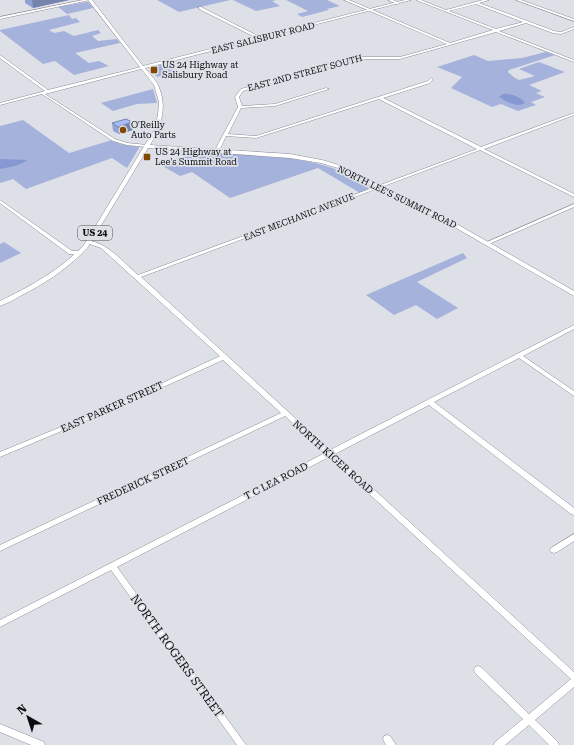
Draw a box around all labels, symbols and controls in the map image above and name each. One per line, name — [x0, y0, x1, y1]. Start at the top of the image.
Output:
street label: EAST SALISBURY ROAD — [210, 20, 316, 56]
street label: EAST 2ND STREET SOUTH — [247, 53, 364, 93]
place label: US 24 Highway at Salisbury Road — [162, 60, 239, 80]
marker: US 24 Highway at Salisbury Road — [149, 65, 159, 75]
place label: O'Reilly Auto Parts — [131, 120, 176, 140]
marker: O'Reilly Auto Parts — [118, 125, 128, 135]
place label: US 24 Highway at Lee's Summit Road — [155, 147, 237, 167]
marker: US 24 Highway at Lee's Summit Road — [142, 152, 152, 162]
street label: NORTH LEE'S SUMMIT ROAD — [336, 164, 458, 230]
street label: EAST MECHANIC AVENUE — [242, 191, 356, 243]
road number: US 24 — [78, 226, 112, 240]
street label: EAST PARKER STREET — [59, 379, 165, 435]
street label: NORTH KIGER ROAD — [291, 418, 376, 496]
street label: FREDERICK STREET — [95, 455, 191, 507]
street label: T C LEA ROAD — [242, 460, 310, 502]
street label: NORTH ROGERS STREET — [128, 592, 226, 720]
north arrow — [8, 697, 48, 737]
text: N — [15, 702, 30, 717]

